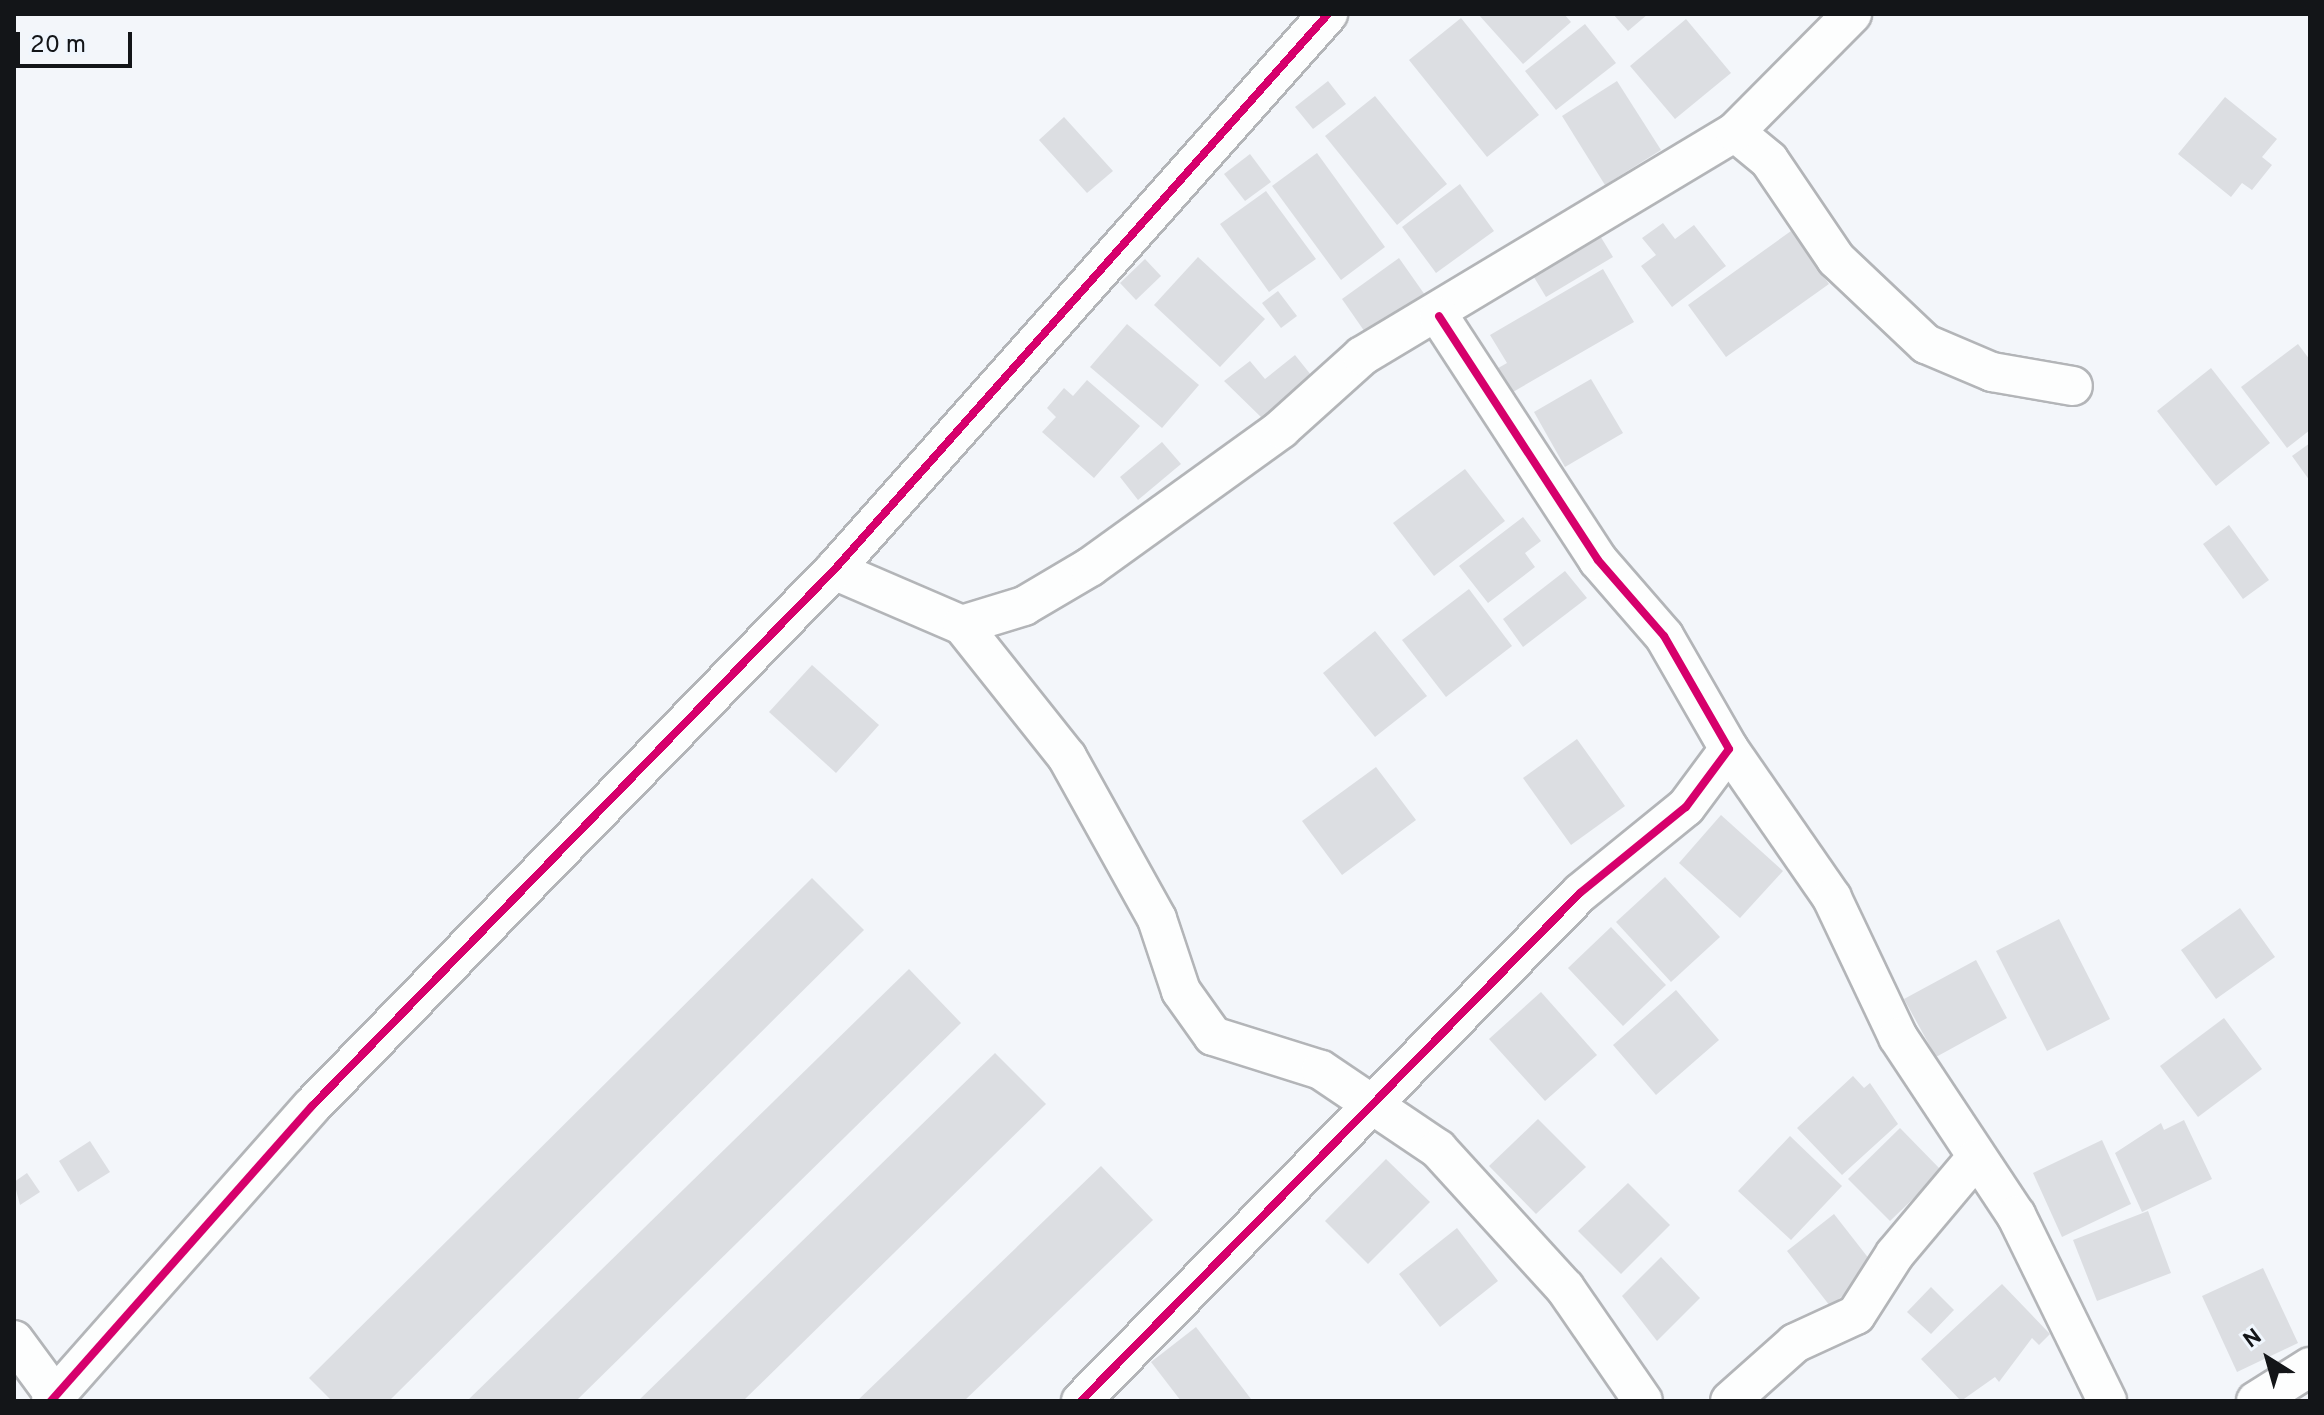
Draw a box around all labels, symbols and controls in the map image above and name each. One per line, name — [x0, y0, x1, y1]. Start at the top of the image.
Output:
scale bar — [20, 16, 136, 66]
text: 20 m — [30, 31, 86, 61]
north arrow — [2228, 1319, 2308, 1399]
text: N — [2239, 1324, 2268, 1355]

